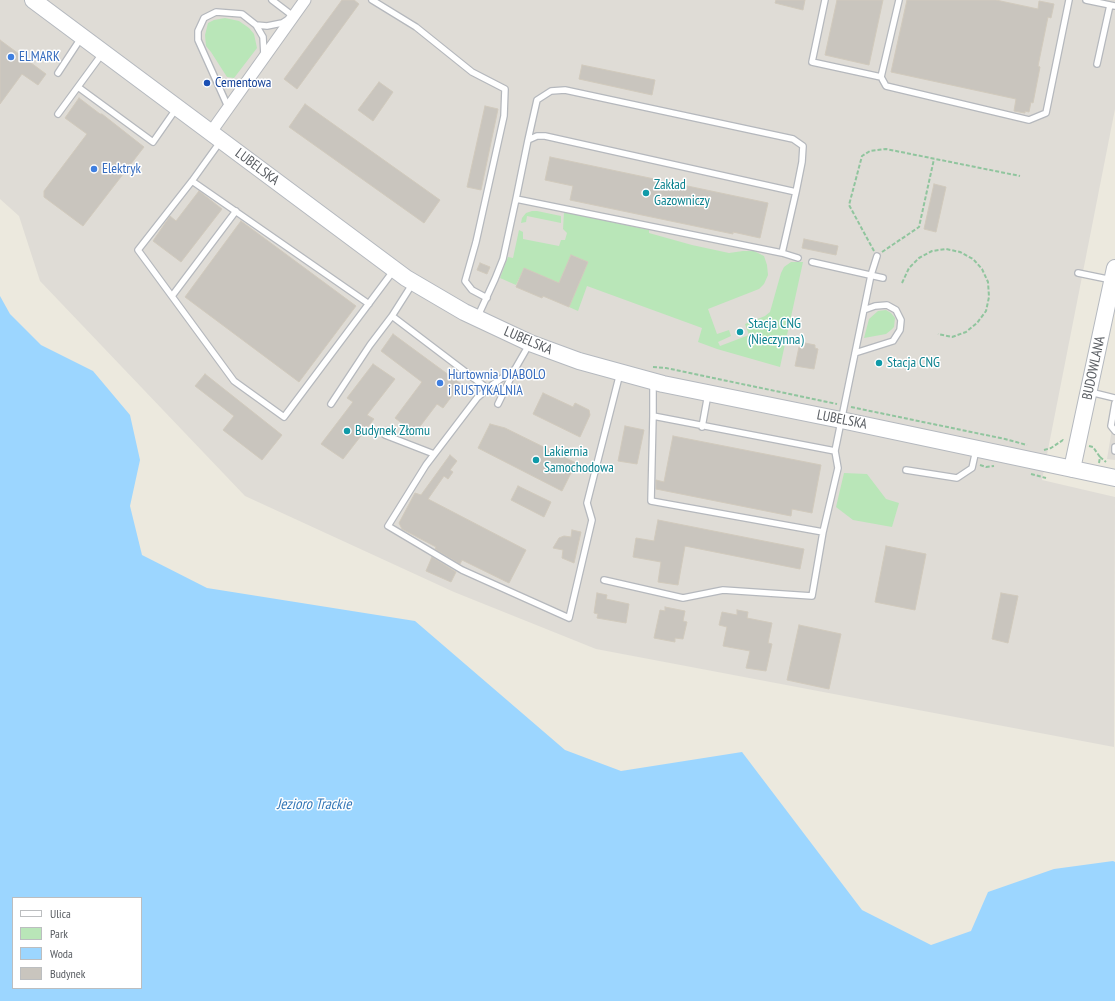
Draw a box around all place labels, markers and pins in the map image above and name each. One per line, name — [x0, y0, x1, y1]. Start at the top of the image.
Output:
place label: ELMARK — [19, 49, 60, 65]
marker: ELMARK — [6, 52, 16, 62]
place label: Cementowa — [215, 75, 271, 91]
marker: Cementowa — [202, 78, 212, 88]
place label: Elektryk — [102, 161, 141, 177]
marker: Elektryk — [89, 164, 99, 174]
place label: Zakład Gazowniczy — [654, 177, 710, 210]
marker: Zakład Gazowniczy — [641, 188, 651, 198]
place label: Stacja CNG (Nieczynna) — [748, 316, 804, 348]
marker: Stacja CNG (Nieczynna) — [735, 327, 745, 337]
place label: Stacja CNG — [887, 355, 940, 371]
marker: Stacja CNG — [874, 358, 884, 368]
place label: Hurtownia DIABOLO i RUSTYKALNIA — [448, 367, 546, 400]
marker: Hurtownia DIABOLO i RUSTYKALNIA — [435, 378, 445, 388]
place label: Budynek Złomu — [355, 423, 430, 439]
marker: Budynek Złomu — [342, 426, 352, 436]
place label: Lakiernia Samochodowa — [544, 444, 614, 476]
marker: Lakiernia Samochodowa — [531, 455, 541, 465]

